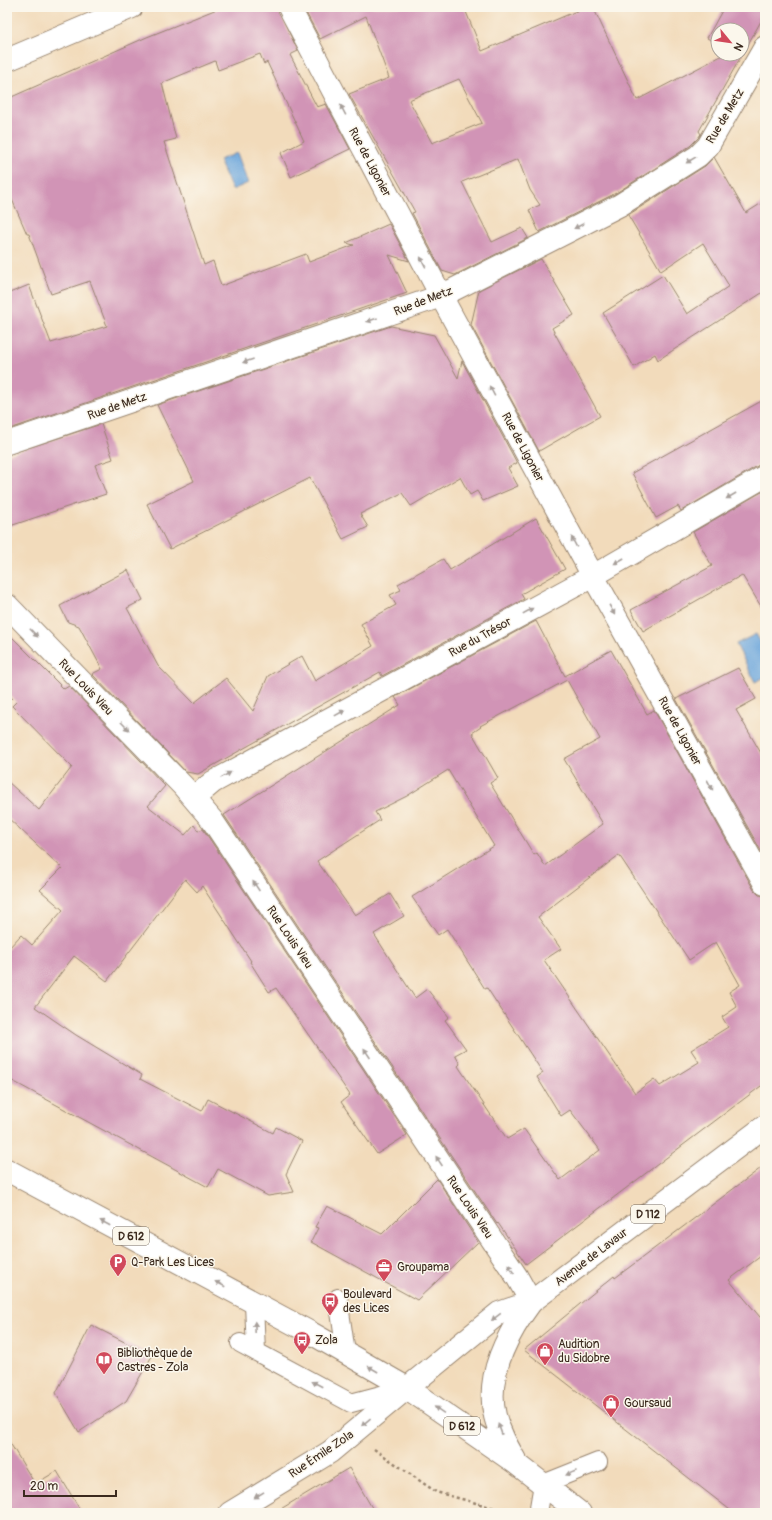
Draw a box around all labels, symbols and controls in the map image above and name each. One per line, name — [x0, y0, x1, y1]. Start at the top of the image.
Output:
north arrow — [710, 22, 750, 62]
text: N — [731, 40, 746, 54]
street label: Rue de Metz — [703, 86, 748, 147]
one-way arrow — [339, 104, 346, 115]
street label: Rue de Ligonier — [345, 125, 394, 200]
one-way arrow — [686, 156, 696, 164]
one-way arrow — [573, 223, 585, 229]
one-way arrow — [419, 256, 426, 268]
street label: Rue de Metz — [392, 283, 455, 320]
one-way arrow — [365, 317, 377, 323]
one-way arrow — [242, 359, 254, 365]
one-way arrow — [489, 385, 495, 396]
street label: Rue de Metz — [86, 389, 149, 424]
street label: Rue de Ligonier — [498, 410, 547, 485]
one-way arrow — [725, 492, 737, 499]
one-way arrow — [571, 536, 577, 548]
one-way arrow — [613, 558, 625, 565]
one-way arrow — [608, 604, 615, 616]
one-way arrow — [522, 608, 534, 614]
street label: Rue du Trésor — [446, 614, 515, 661]
one-way arrow — [29, 628, 39, 638]
street label: Rue Louis Vieu — [55, 656, 116, 719]
street label: Rue de Ligonier — [654, 694, 705, 769]
one-way arrow — [334, 710, 346, 717]
one-way arrow — [120, 721, 130, 731]
one-way arrow — [220, 772, 232, 779]
one-way arrow — [706, 779, 713, 790]
one-way arrow — [252, 881, 260, 891]
street label: Rue Louis Vieu — [263, 903, 316, 971]
one-way arrow — [363, 1047, 371, 1058]
one-way arrow — [435, 1155, 443, 1166]
street label: Rue Louis Vieu — [443, 1173, 496, 1241]
road number: D 112 — [631, 1205, 665, 1223]
one-way arrow — [100, 1219, 111, 1226]
street label: Avenue de Lavaur — [552, 1225, 631, 1290]
road number: D 612 — [113, 1227, 149, 1245]
parking icon: Q-Park Les Lices — [108, 1252, 128, 1277]
place label: Q-Park Les Lices — [131, 1255, 214, 1270]
office icon: Groupama — [374, 1257, 394, 1282]
place label: Groupama — [397, 1260, 449, 1275]
one-way arrow — [508, 1263, 515, 1275]
one-way arrow — [214, 1281, 226, 1287]
place label: Boulevard des Lices — [343, 1287, 392, 1316]
bus stop icon: Boulevard des Lices — [320, 1291, 340, 1316]
one-way arrow — [490, 1312, 501, 1321]
one-way arrow — [252, 1320, 258, 1333]
bus stop icon: Zola — [292, 1330, 312, 1355]
place label: Zola — [315, 1333, 338, 1348]
place label: Audition du Sidobre — [558, 1337, 610, 1366]
shop icon: Audition du Sidobre — [535, 1341, 555, 1366]
place label: Bibliothèque de Castres - Zola — [117, 1346, 192, 1375]
library icon: Bibliothèque de Castres - Zola — [94, 1350, 114, 1375]
one-way arrow — [367, 1366, 379, 1373]
one-way arrow — [311, 1381, 323, 1388]
shop icon: Goursaud — [601, 1393, 621, 1418]
place label: Goursaud — [624, 1396, 671, 1411]
one-way arrow — [433, 1406, 444, 1414]
road number: D 612 — [444, 1417, 480, 1435]
one-way arrow — [361, 1418, 372, 1427]
one-way arrow — [496, 1423, 502, 1435]
street label: Rue Émile Zola — [285, 1426, 357, 1482]
one-way arrow — [564, 1471, 576, 1477]
scale bar — [24, 1472, 116, 1498]
text: 20 m — [30, 1479, 59, 1494]
one-way arrow — [253, 1492, 265, 1499]

